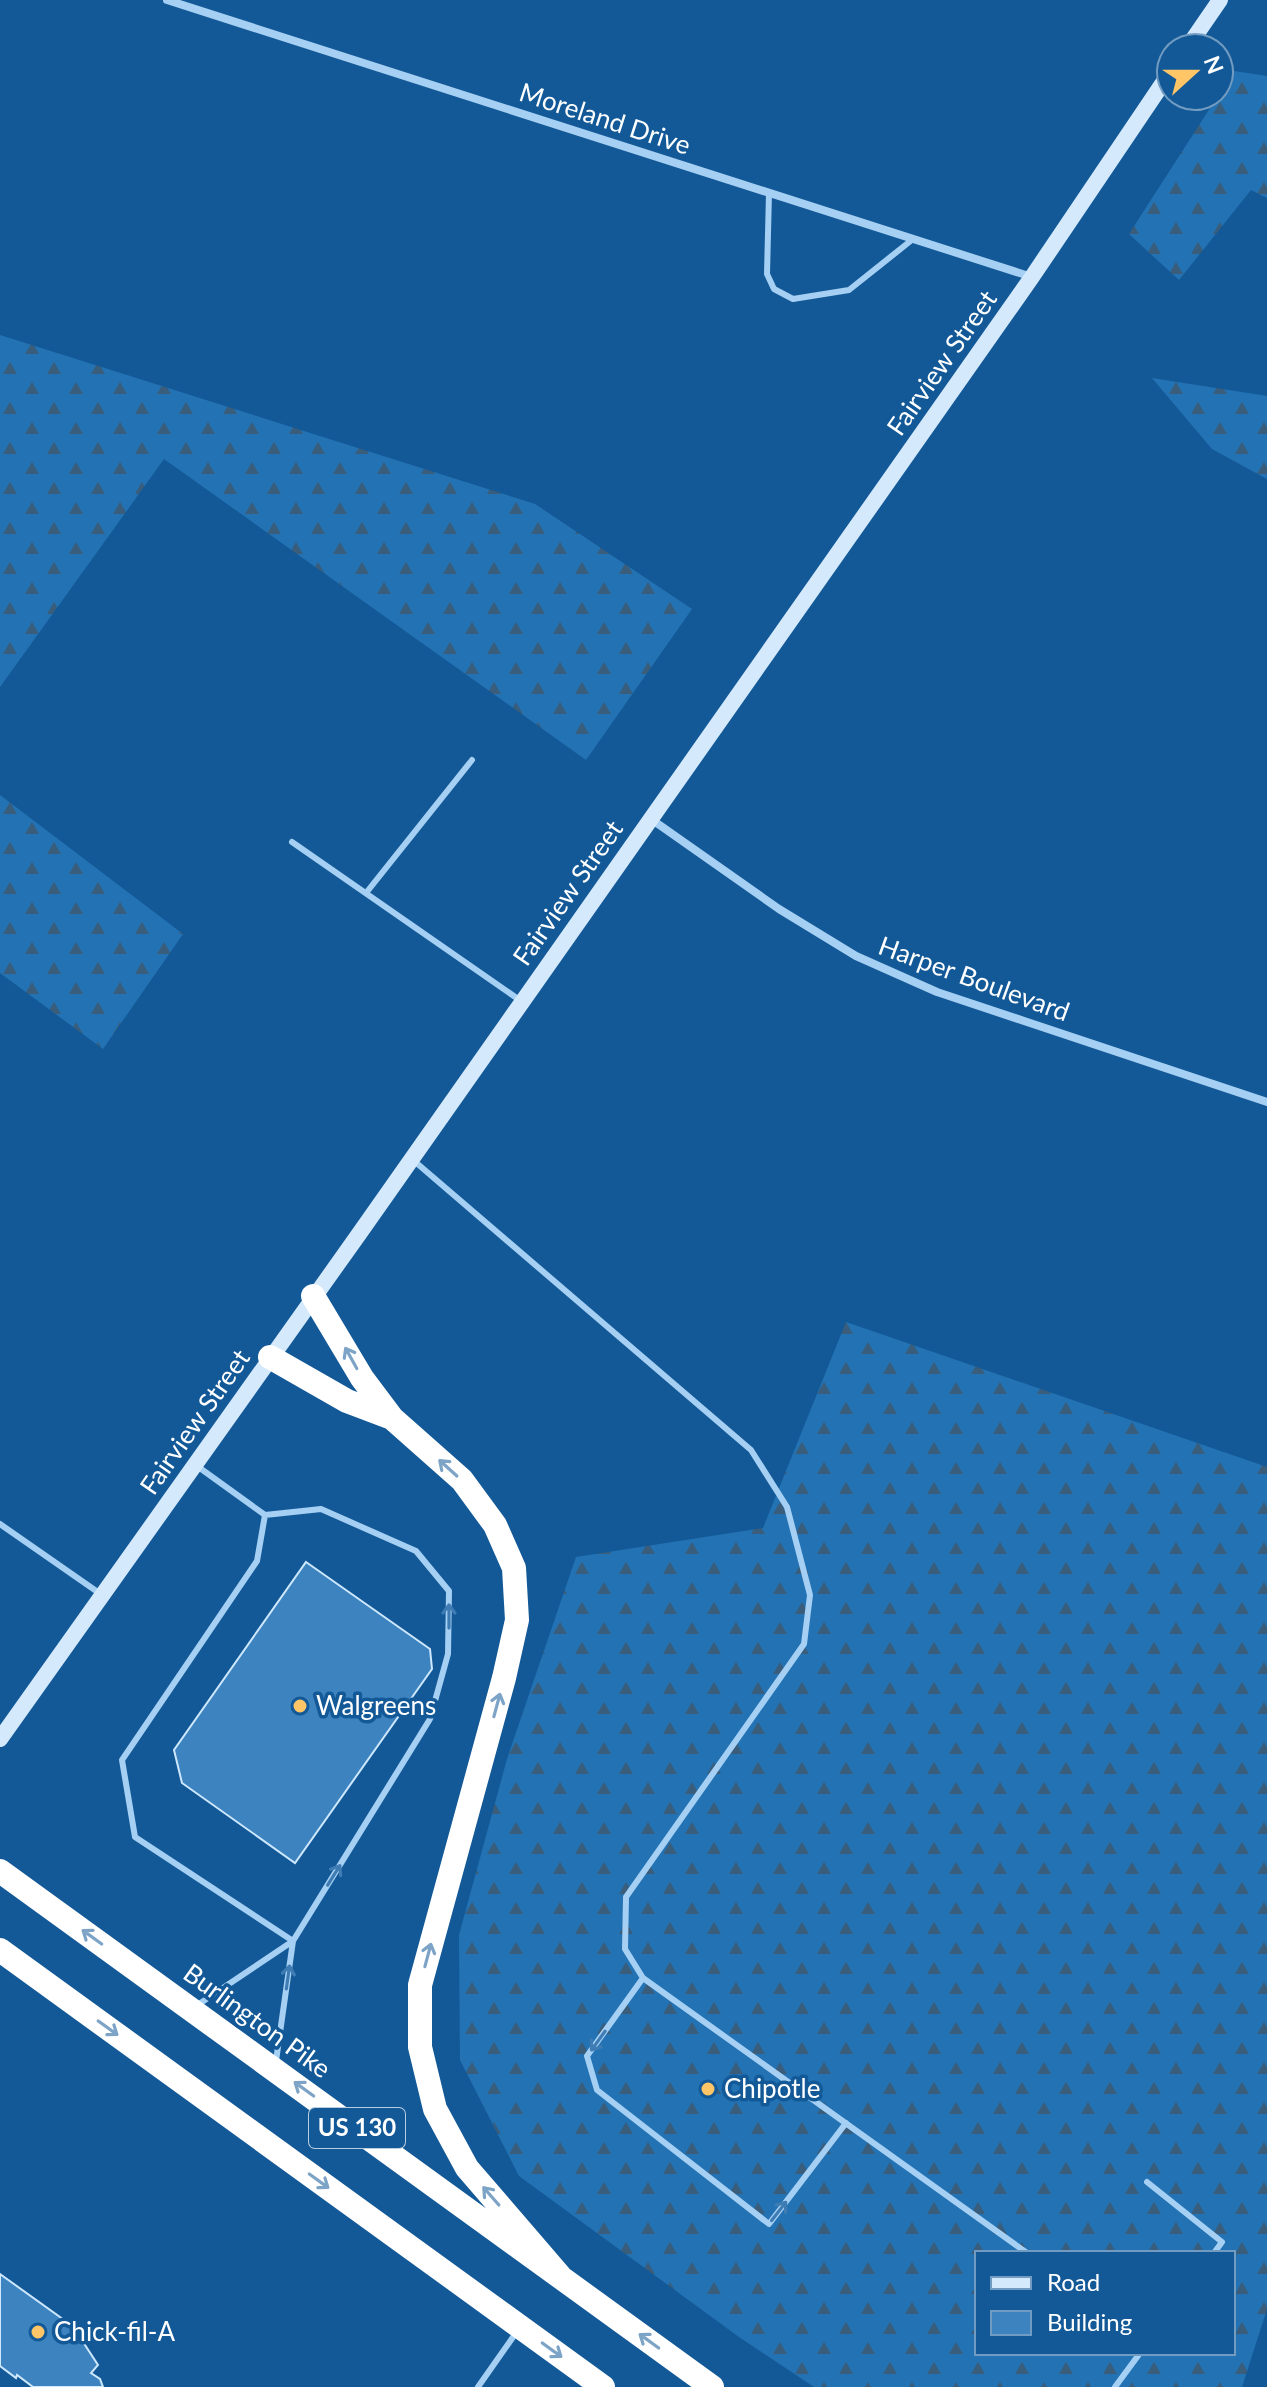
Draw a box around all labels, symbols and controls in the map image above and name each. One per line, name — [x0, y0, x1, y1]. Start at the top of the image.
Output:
north arrow — [1155, 32, 1235, 112]
text: N — [1198, 52, 1230, 77]
street label: Moreland Drive — [516, 75, 695, 161]
street label: Fairview Street — [879, 283, 1003, 441]
street label: Fairview Street — [505, 813, 629, 971]
street label: Harper Boulevard — [875, 929, 1074, 1027]
street label: Fairview Street — [132, 1342, 256, 1500]
one-way arrow — [343, 1347, 358, 1371]
one-way arrow — [439, 1460, 459, 1478]
one-way arrow — [441, 1603, 457, 1630]
place label: Walgreens — [316, 1689, 436, 1721]
one-way arrow — [490, 1692, 505, 1718]
marker: Walgreens — [291, 1697, 309, 1715]
one-way arrow — [326, 1864, 342, 1887]
one-way arrow — [82, 1929, 104, 1945]
one-way arrow — [421, 1943, 436, 1969]
street label: Burlington Pike — [178, 1956, 337, 2084]
one-way arrow — [281, 1965, 296, 1990]
one-way arrow — [97, 2020, 119, 2037]
one-way arrow — [590, 2030, 607, 2051]
place label: Chipotle — [724, 2072, 820, 2104]
marker: Chipotle — [699, 2080, 717, 2098]
one-way arrow — [293, 2081, 315, 2097]
road number: US 130 — [309, 2108, 405, 2148]
one-way arrow — [307, 2173, 329, 2190]
one-way arrow — [482, 2186, 500, 2206]
one-way arrow — [770, 2201, 787, 2222]
legend — [975, 2251, 1235, 2355]
text: Road — [1047, 2267, 1100, 2296]
text: Building — [1047, 2307, 1132, 2336]
place label: Chick-fil-A — [54, 2315, 175, 2347]
marker: Chick-fil-A — [29, 2323, 47, 2341]
one-way arrow — [639, 2333, 661, 2349]
one-way arrow — [541, 2341, 562, 2358]

